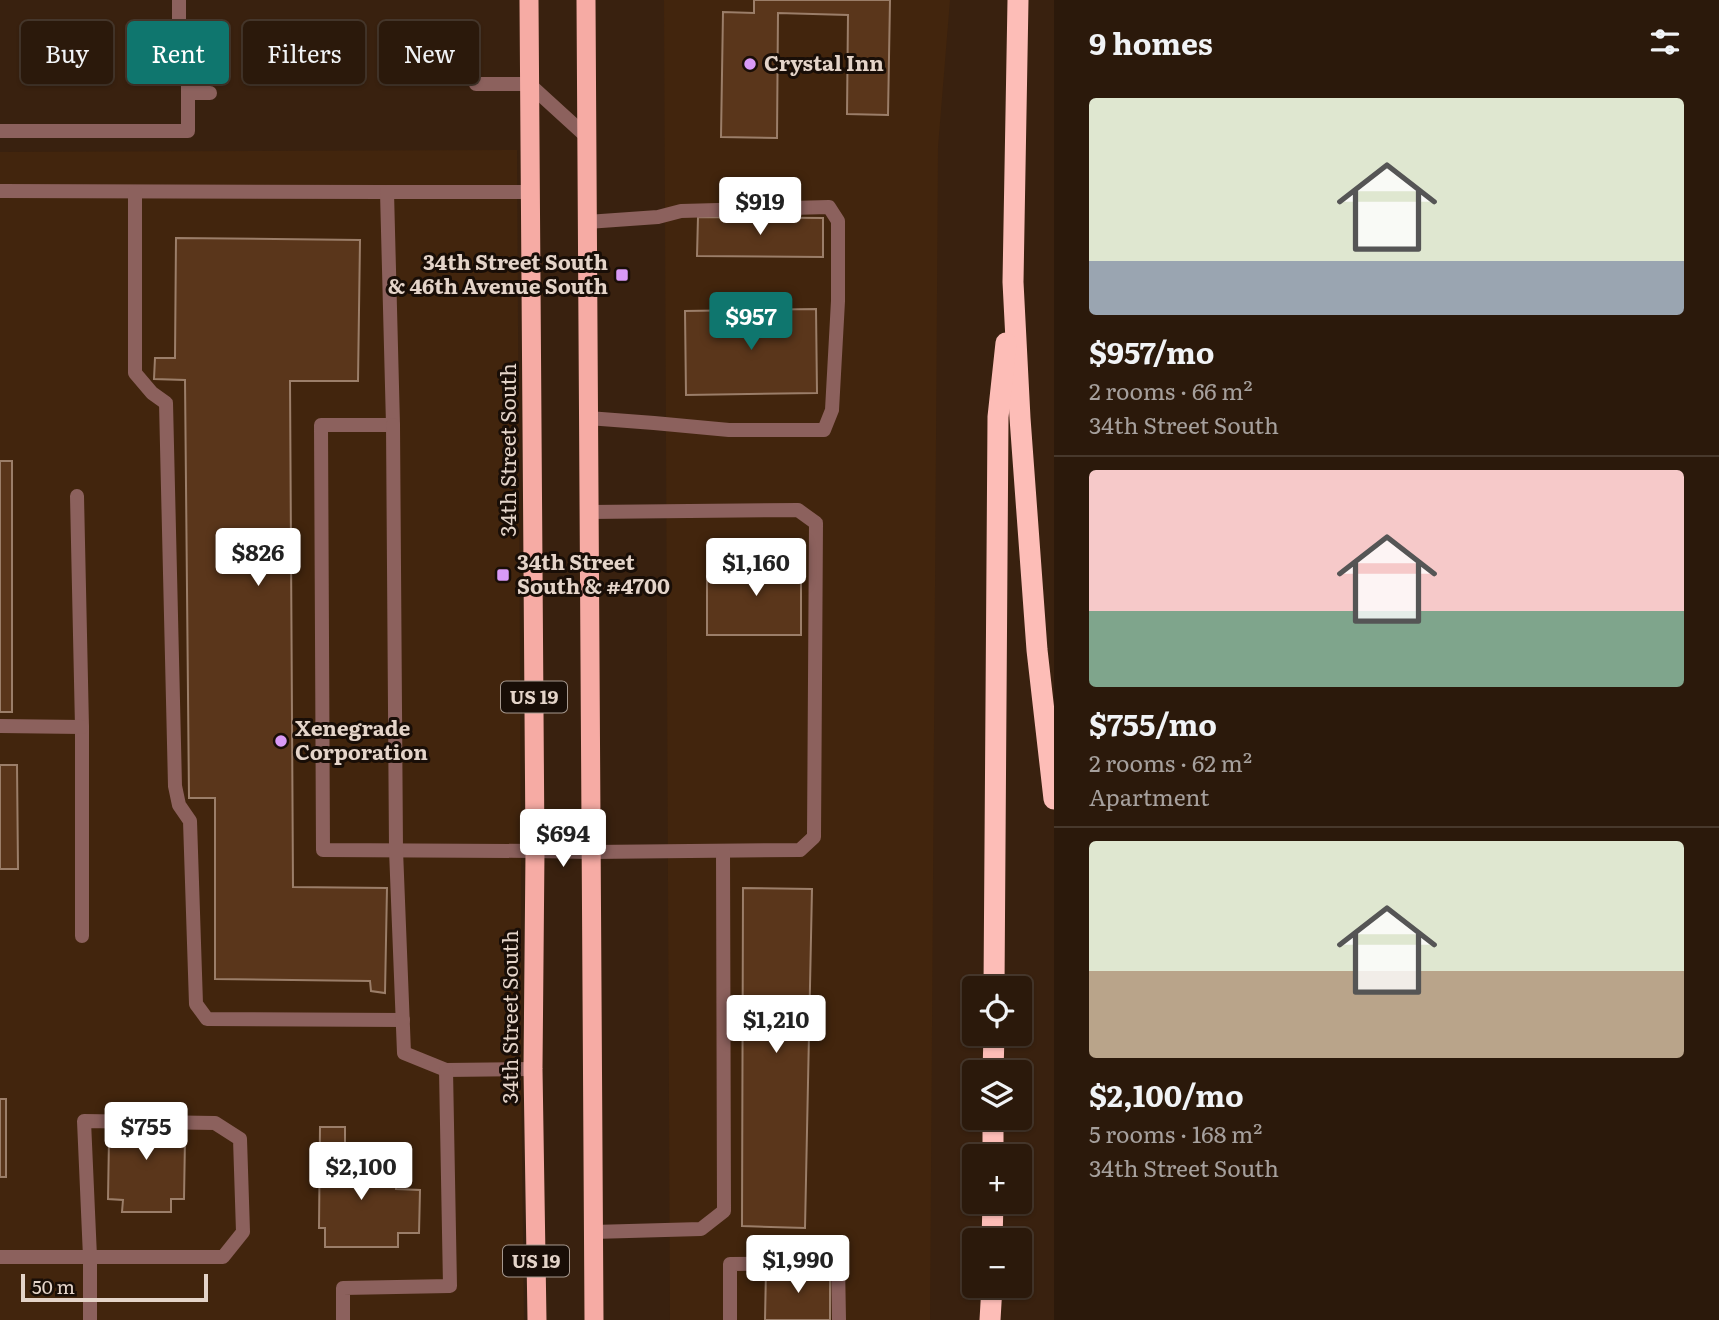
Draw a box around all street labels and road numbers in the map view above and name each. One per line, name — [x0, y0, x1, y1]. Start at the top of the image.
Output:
street label: 34th Street South — [491, 363, 522, 537]
road number: US 19 — [501, 682, 567, 712]
street label: 34th Street South — [493, 930, 524, 1104]
road number: US 19 — [503, 1246, 569, 1276]

